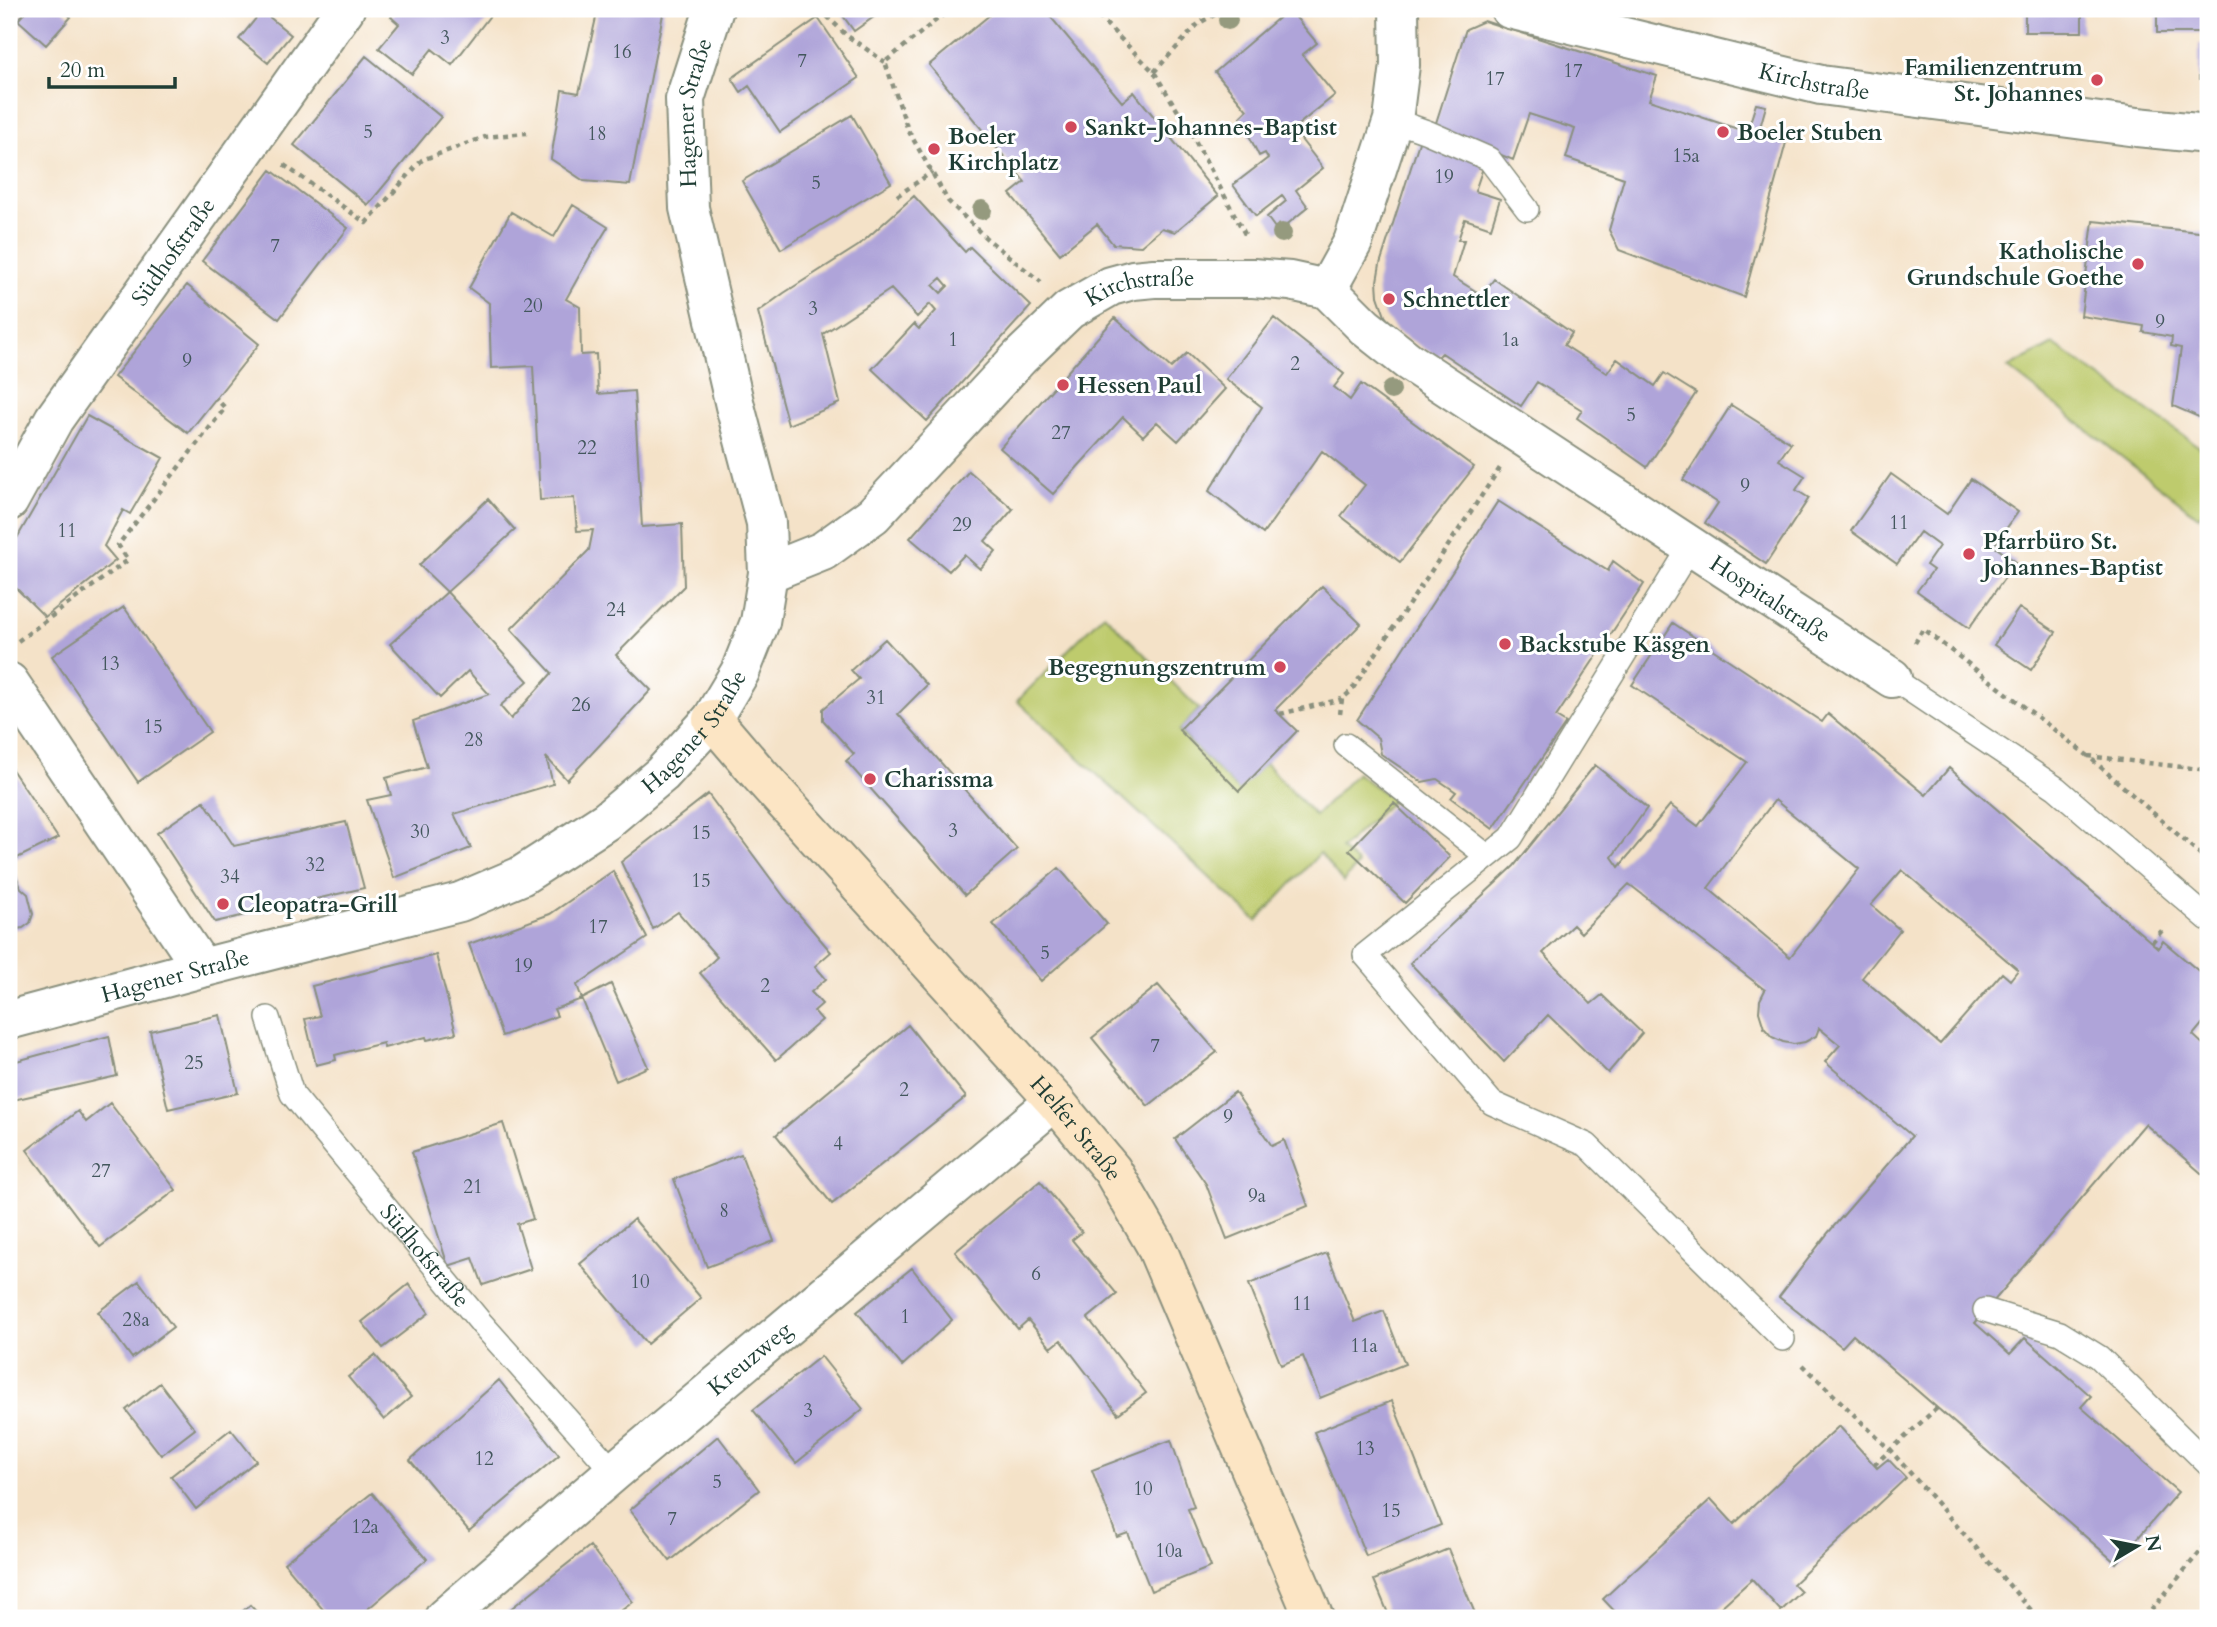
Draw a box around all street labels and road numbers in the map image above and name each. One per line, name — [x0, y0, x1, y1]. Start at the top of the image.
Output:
street label: Hagener Straße — [670, 34, 720, 188]
street label: Kirchstraße — [1756, 55, 1872, 107]
street label: Südhofstraße — [124, 191, 222, 312]
street label: Kirchstraße — [1079, 263, 1194, 314]
street label: Hospitalstraße — [1704, 548, 1837, 650]
street label: Hagener Straße — [635, 664, 754, 801]
street label: Hagener Straße — [98, 942, 253, 1010]
street label: Helfer Straße — [1023, 1069, 1130, 1186]
street label: Südhofstraße — [373, 1197, 477, 1314]
street label: Kreuzweg — [701, 1314, 798, 1403]

